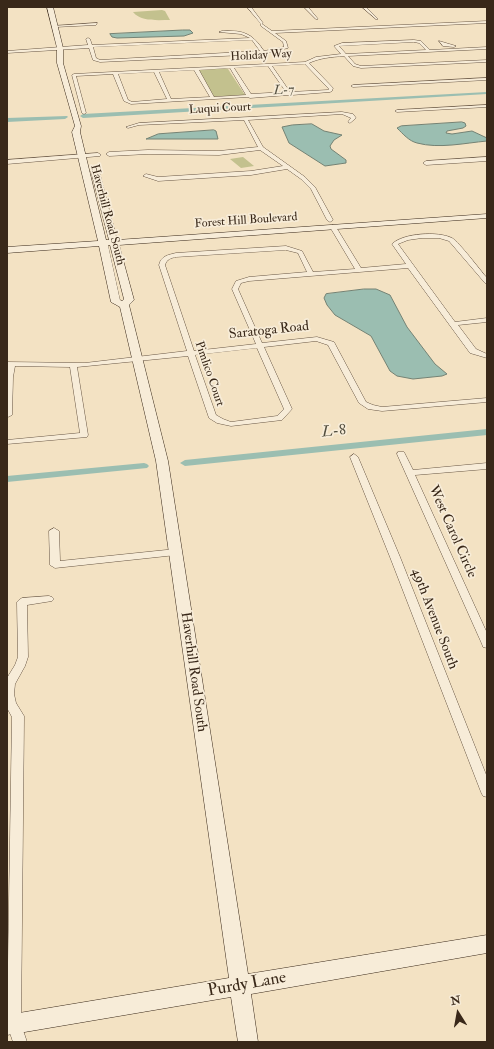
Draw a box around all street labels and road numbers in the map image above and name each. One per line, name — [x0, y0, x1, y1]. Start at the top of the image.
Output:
street label: Holiday Way — [230, 47, 292, 65]
street label: Luqui Court — [189, 100, 251, 118]
street label: Haverhill Road South — [87, 163, 127, 267]
street label: Forest Hill Boulevard — [194, 210, 298, 232]
street label: Saratoga Road — [228, 318, 310, 344]
street label: Pimlico Court — [191, 340, 227, 408]
street label: West Carol Circle — [424, 483, 480, 581]
street label: 49th Avenue South — [407, 566, 461, 672]
street label: Haverhill Road South — [176, 611, 210, 733]
street label: Purdy Lane — [206, 968, 288, 1002]

